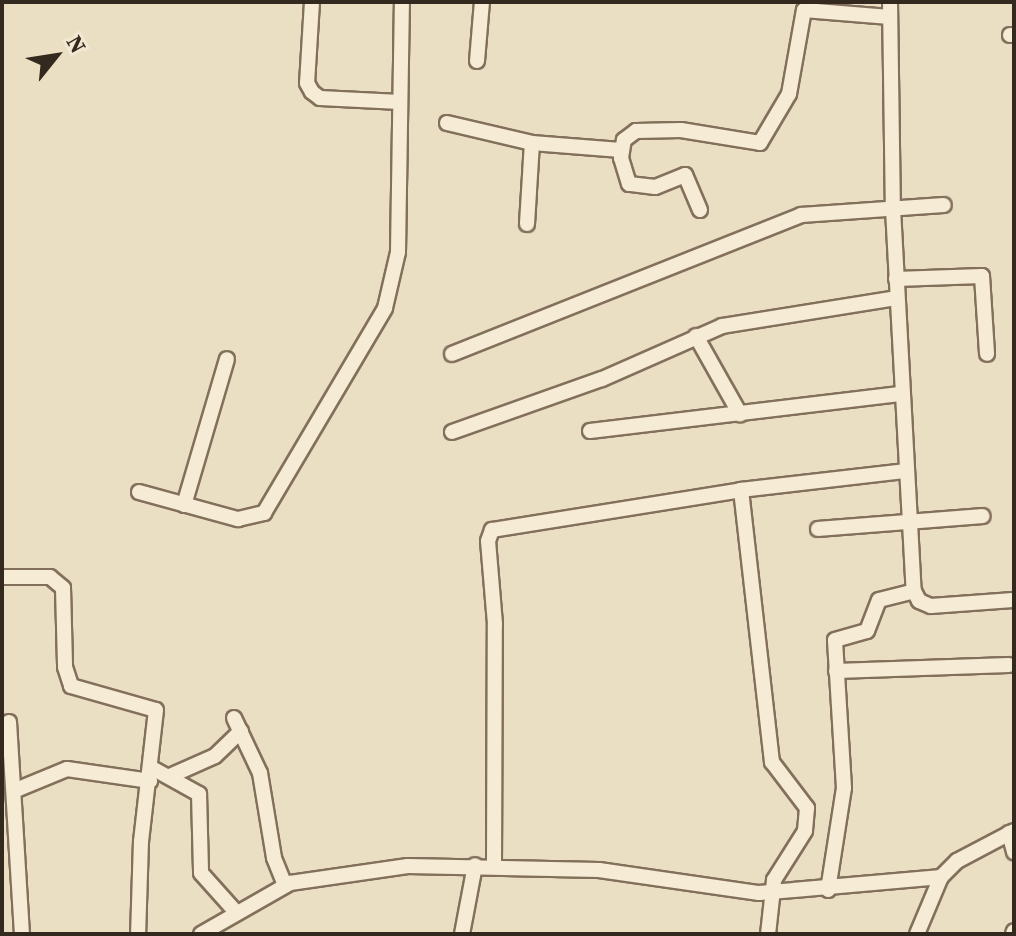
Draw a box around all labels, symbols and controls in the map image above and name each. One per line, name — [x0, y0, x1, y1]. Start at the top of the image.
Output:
north arrow — [16, 16, 96, 96]
text: N — [60, 30, 94, 58]

